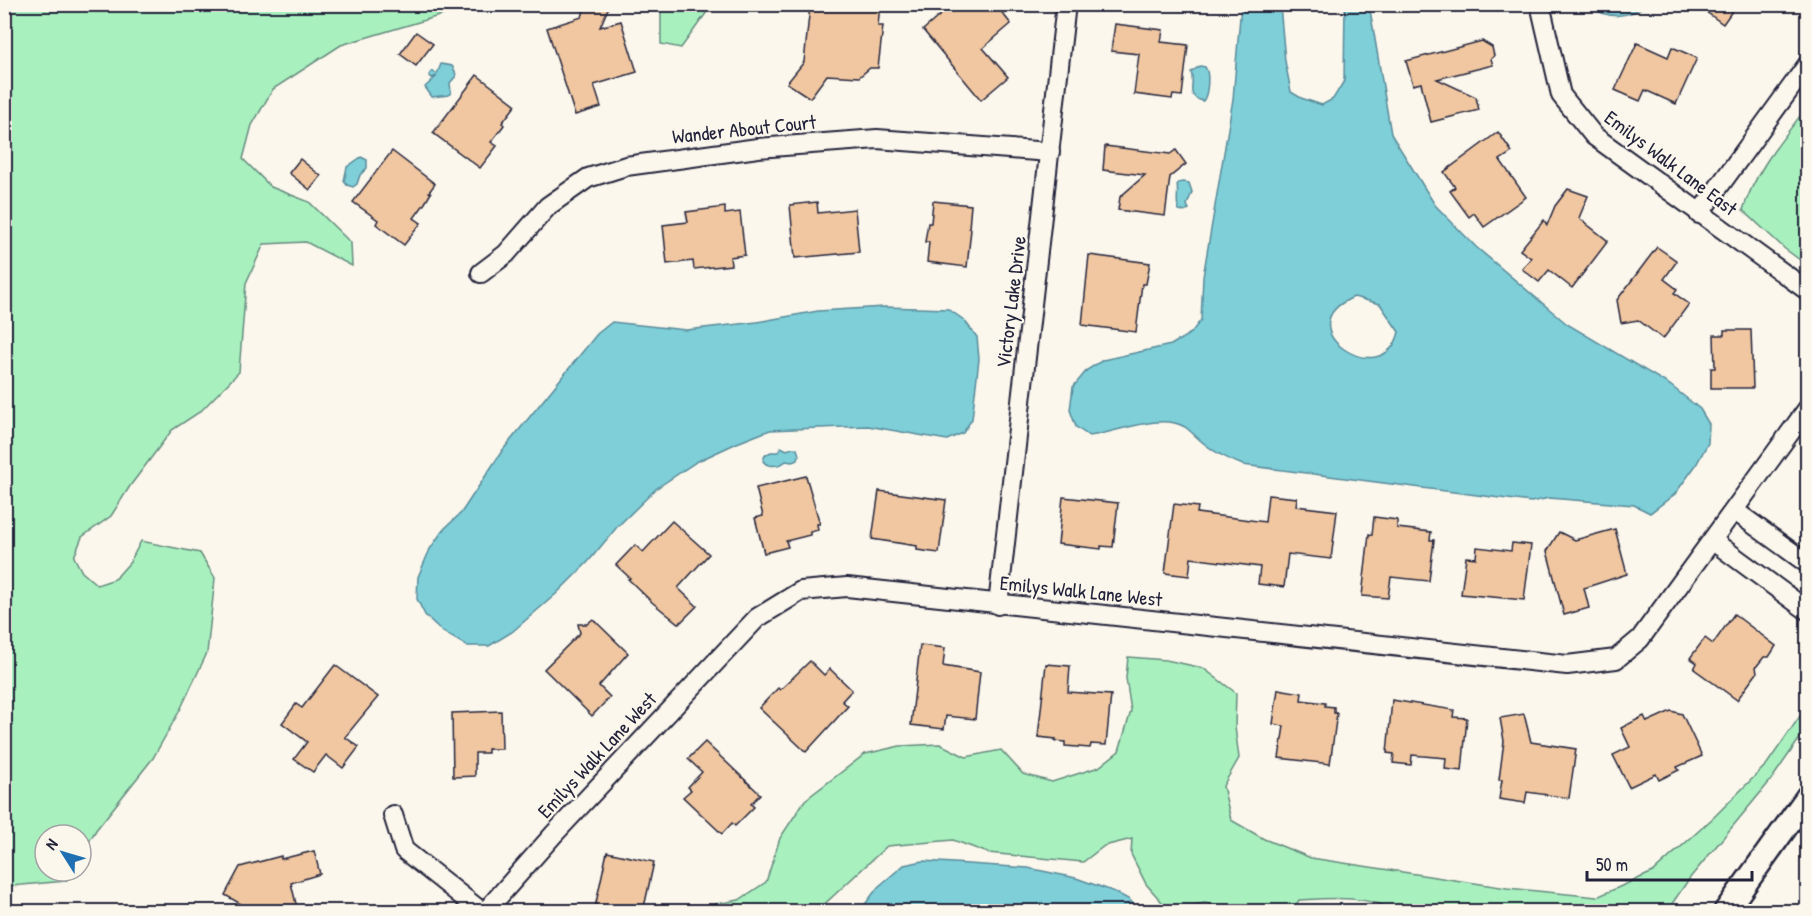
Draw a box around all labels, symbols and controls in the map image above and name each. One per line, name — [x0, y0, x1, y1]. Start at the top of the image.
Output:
street label: Emilys Walk Lane East — [1599, 104, 1744, 222]
street label: Wander About Court — [671, 107, 818, 149]
street label: Victory Lake Drive — [989, 234, 1032, 370]
street label: Emilys Walk Lane West — [999, 569, 1165, 613]
street label: Emilys Walk Lane West — [531, 685, 663, 824]
north arrow — [33, 823, 93, 883]
text: N — [40, 834, 63, 854]
scale bar — [1587, 844, 1752, 882]
text: 50 m — [1596, 852, 1628, 877]

